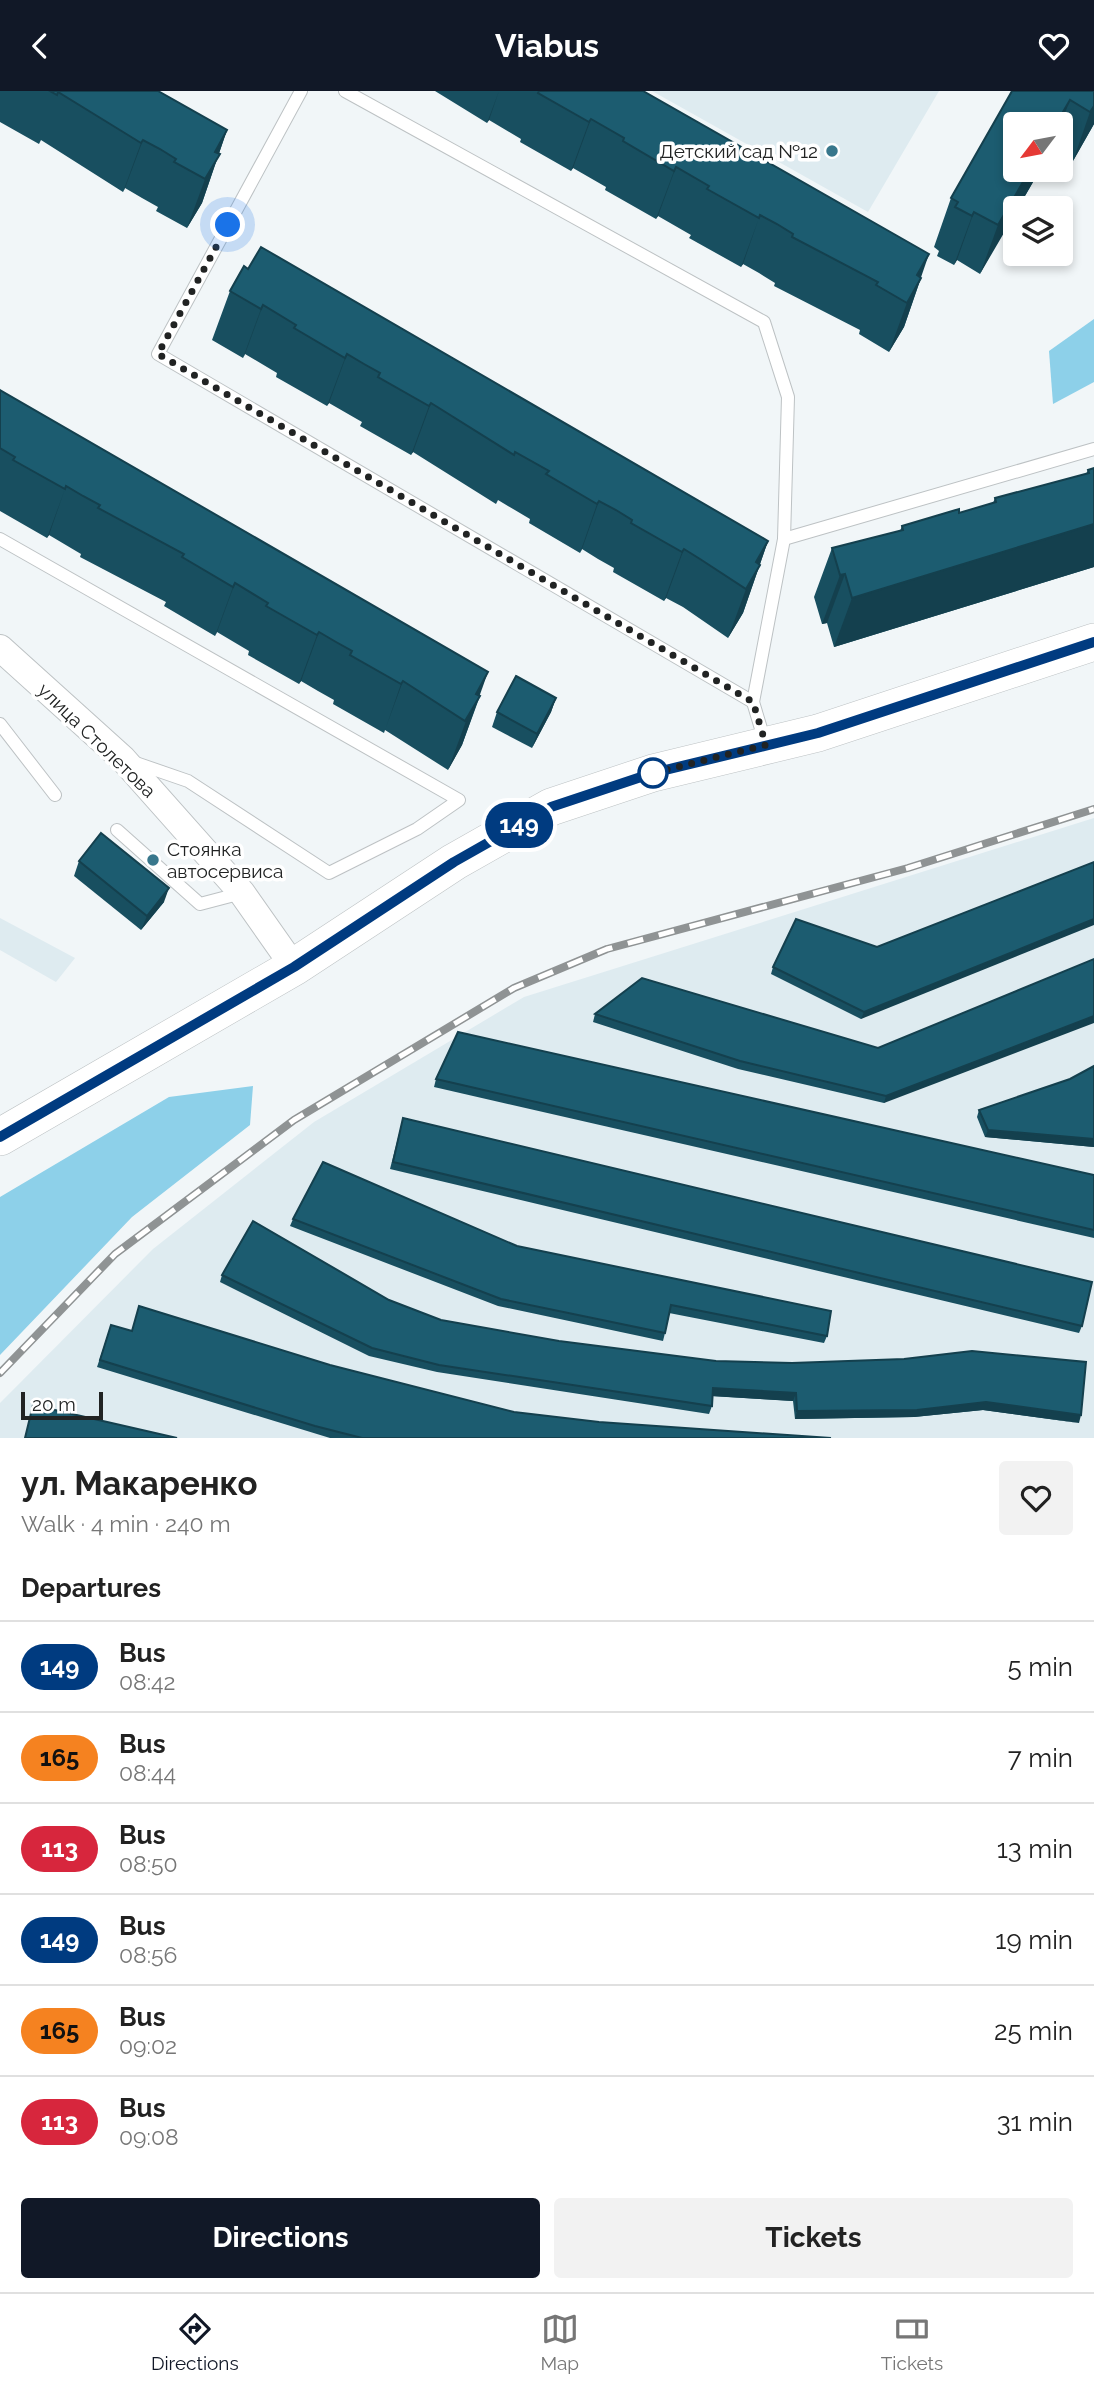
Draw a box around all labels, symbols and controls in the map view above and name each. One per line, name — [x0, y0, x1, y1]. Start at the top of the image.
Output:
icon: back — [21, 27, 59, 65]
text: Viabus — [495, 27, 599, 64]
icon: heart — [1035, 27, 1073, 65]
north arrow — [1003, 112, 1073, 182]
map controls — [1003, 112, 1073, 266]
place label: Детский сад №12 — [659, 140, 818, 162]
marker: Детский сад №12 — [824, 143, 840, 159]
button: layers — [1003, 196, 1073, 266]
your location — [210, 207, 245, 242]
street label: улица Столетова — [34, 678, 160, 802]
unlabelled marker — [638, 758, 668, 788]
line badge: 149 — [479, 802, 559, 848]
text: 149 — [499, 810, 539, 839]
place label: Стоянка автосервиса — [167, 838, 283, 882]
marker: Стоянка автосервиса — [145, 852, 161, 868]
scale bar — [21, 1389, 103, 1421]
text: 20 m — [32, 1393, 76, 1415]
button: heart — [999, 1461, 1073, 1535]
text: ул. Макаренко — [21, 1464, 258, 1503]
text: Walk · 4 min · 240 m — [21, 1510, 231, 1537]
text: Departures — [21, 1573, 161, 1603]
text: Bus — [119, 1638, 166, 1668]
text: 149 — [40, 1652, 79, 1681]
text: 5 min — [1007, 1652, 1073, 1682]
text: 08:42 — [119, 1668, 176, 1695]
text: Bus — [119, 1729, 166, 1759]
text: 165 — [40, 1743, 79, 1772]
text: 7 min — [1008, 1743, 1073, 1773]
text: 08:44 — [119, 1759, 176, 1786]
text: Bus — [119, 1820, 166, 1850]
text: 113 — [41, 1834, 78, 1863]
text: 13 min — [997, 1834, 1073, 1864]
text: 08:50 — [119, 1850, 178, 1877]
text: Bus — [119, 1911, 166, 1941]
text: 149 — [40, 1925, 79, 1954]
text: 19 min — [995, 1925, 1073, 1955]
text: 08:56 — [119, 1941, 177, 1968]
text: Bus — [119, 2002, 166, 2032]
text: 165 — [40, 2016, 79, 2045]
text: 25 min — [994, 2016, 1073, 2046]
text: 09:02 — [119, 2032, 177, 2059]
text: Bus — [119, 2093, 166, 2123]
text: 113 — [41, 2107, 78, 2136]
text: 31 min — [997, 2107, 1073, 2137]
text: 09:08 — [119, 2123, 179, 2150]
button: Directions — [21, 2198, 540, 2278]
button: Tickets — [554, 2198, 1073, 2278]
tab: Directions — [151, 2310, 239, 2374]
tab: Map — [540, 2310, 579, 2374]
tab: Tickets — [881, 2310, 943, 2374]

